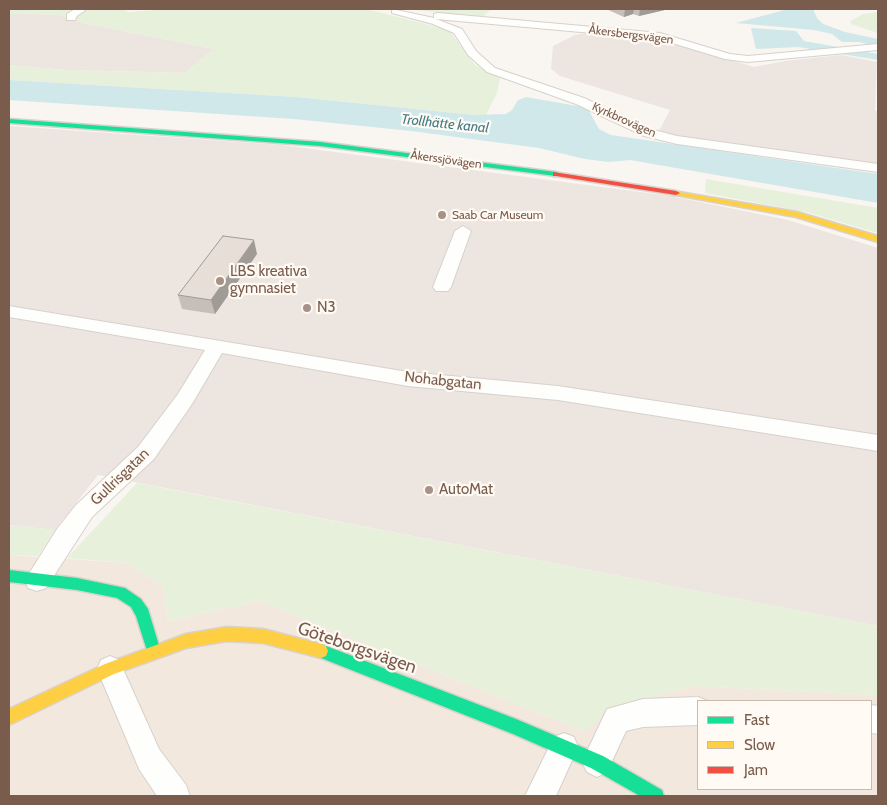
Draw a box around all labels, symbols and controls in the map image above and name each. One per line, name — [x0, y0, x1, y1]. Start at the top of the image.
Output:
street label: Åkersbergsvägen — [588, 23, 674, 47]
street label: Kyrkbrovägen — [590, 99, 658, 141]
water label: Trollhätte kanal — [400, 111, 490, 137]
street label: Åkerssjövägen — [409, 148, 483, 172]
place label: Saab Car Museum — [452, 208, 543, 222]
marker: Saab Car Museum — [436, 209, 448, 221]
place label: LBS kreativa gymnasiet — [230, 263, 307, 298]
marker: LBS kreativa gymnasiet — [214, 275, 226, 287]
place label: N3 — [317, 299, 336, 317]
marker: N3 — [301, 302, 313, 314]
street label: Nohabgatan — [404, 368, 482, 394]
street label: Gullrisgatan — [87, 445, 153, 509]
place label: AutoMat — [439, 481, 493, 499]
marker: AutoMat — [423, 484, 435, 496]
street label: Göteborgsvägen — [295, 618, 419, 678]
legend — [697, 700, 872, 790]
text: Fast — [744, 711, 769, 729]
text: Slow — [744, 736, 775, 754]
text: Jam — [744, 761, 768, 779]

